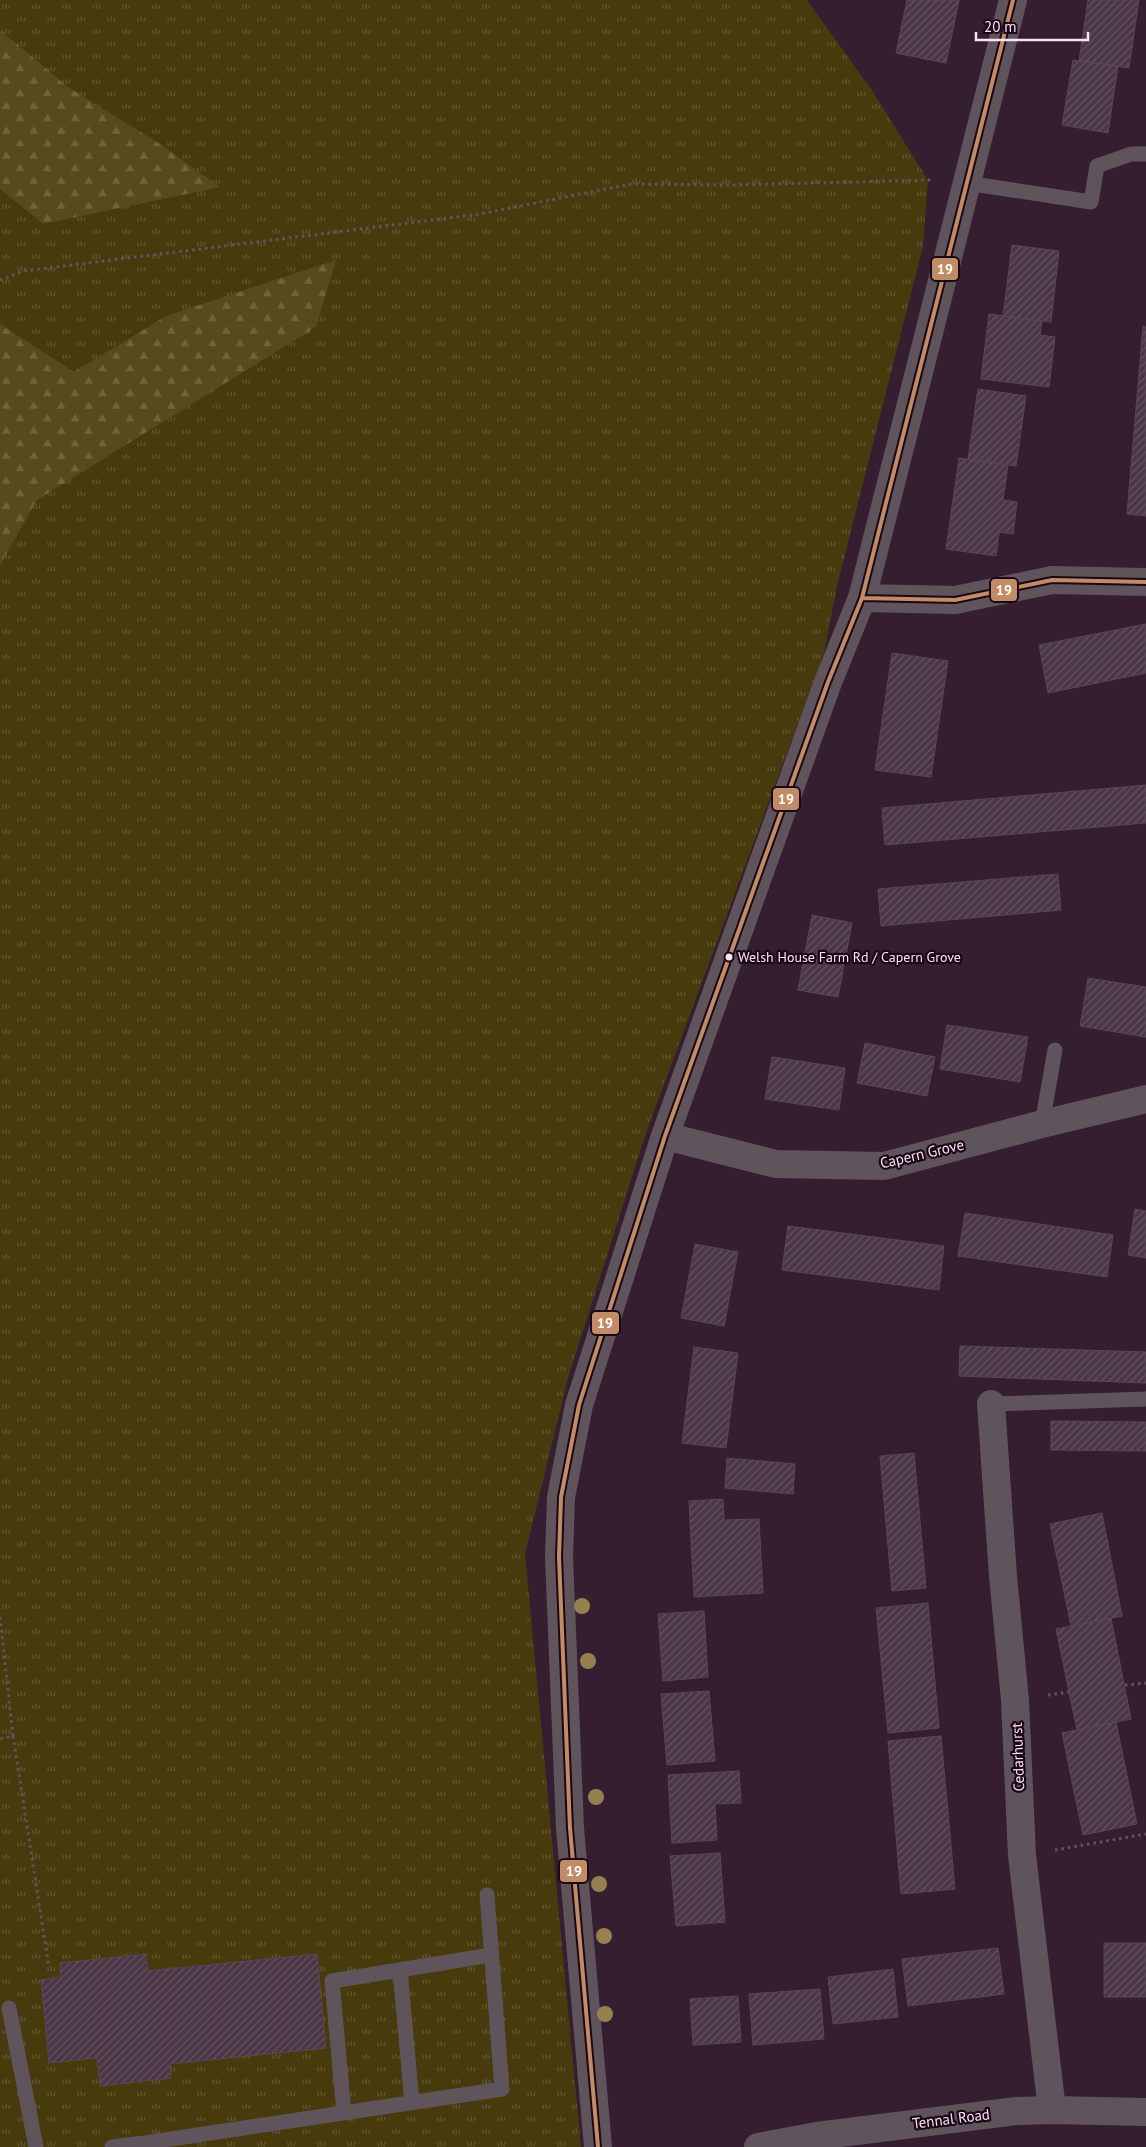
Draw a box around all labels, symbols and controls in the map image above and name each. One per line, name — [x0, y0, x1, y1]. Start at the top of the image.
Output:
scale bar — [976, 10, 1088, 42]
text: 20 m — [984, 17, 1017, 36]
line badge: 19 — [931, 257, 959, 281]
text: 19 — [937, 260, 953, 278]
line badge: 19 — [990, 578, 1018, 602]
text: 19 — [996, 581, 1012, 599]
line badge: 19 — [772, 787, 800, 811]
text: 19 — [778, 790, 794, 808]
place label: Welsh House Farm Rd / Capern Grove — [738, 948, 961, 966]
marker: Welsh House Farm Rd / Capern Grove — [724, 952, 734, 962]
street label: Capern Grove — [878, 1135, 966, 1172]
line badge: 19 — [591, 1311, 620, 1335]
text: 19 — [597, 1314, 613, 1332]
street label: Cedarhurst — [1007, 1722, 1028, 1792]
line badge: 19 — [559, 1859, 588, 1883]
text: 19 — [566, 1862, 582, 1880]
street label: Tennal Road — [911, 2104, 991, 2133]

